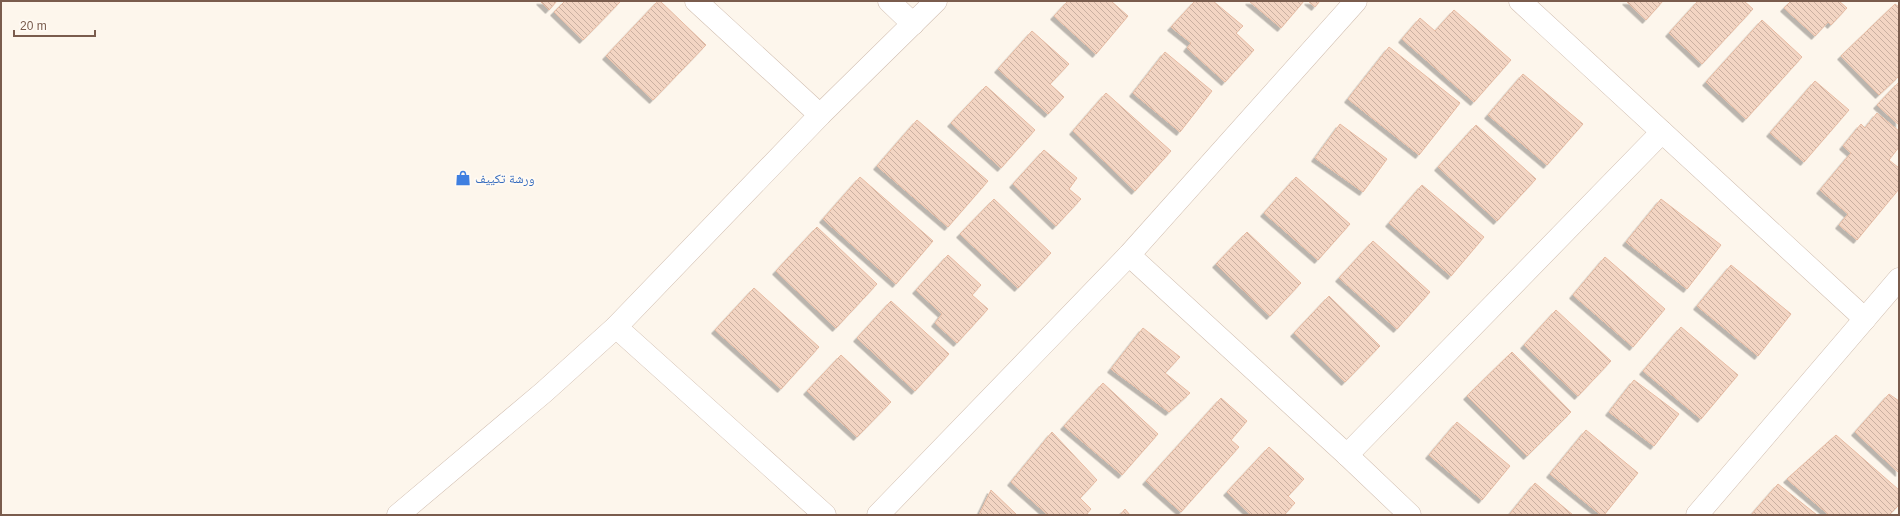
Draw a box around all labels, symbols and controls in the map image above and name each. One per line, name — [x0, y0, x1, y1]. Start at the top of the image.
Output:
scale bar — [14, 12, 95, 38]
text: 20 m — [20, 19, 47, 33]
shop icon: ورشة تكييف — [454, 169, 472, 187]
place label: ورشة تكييف — [475, 171, 535, 187]

